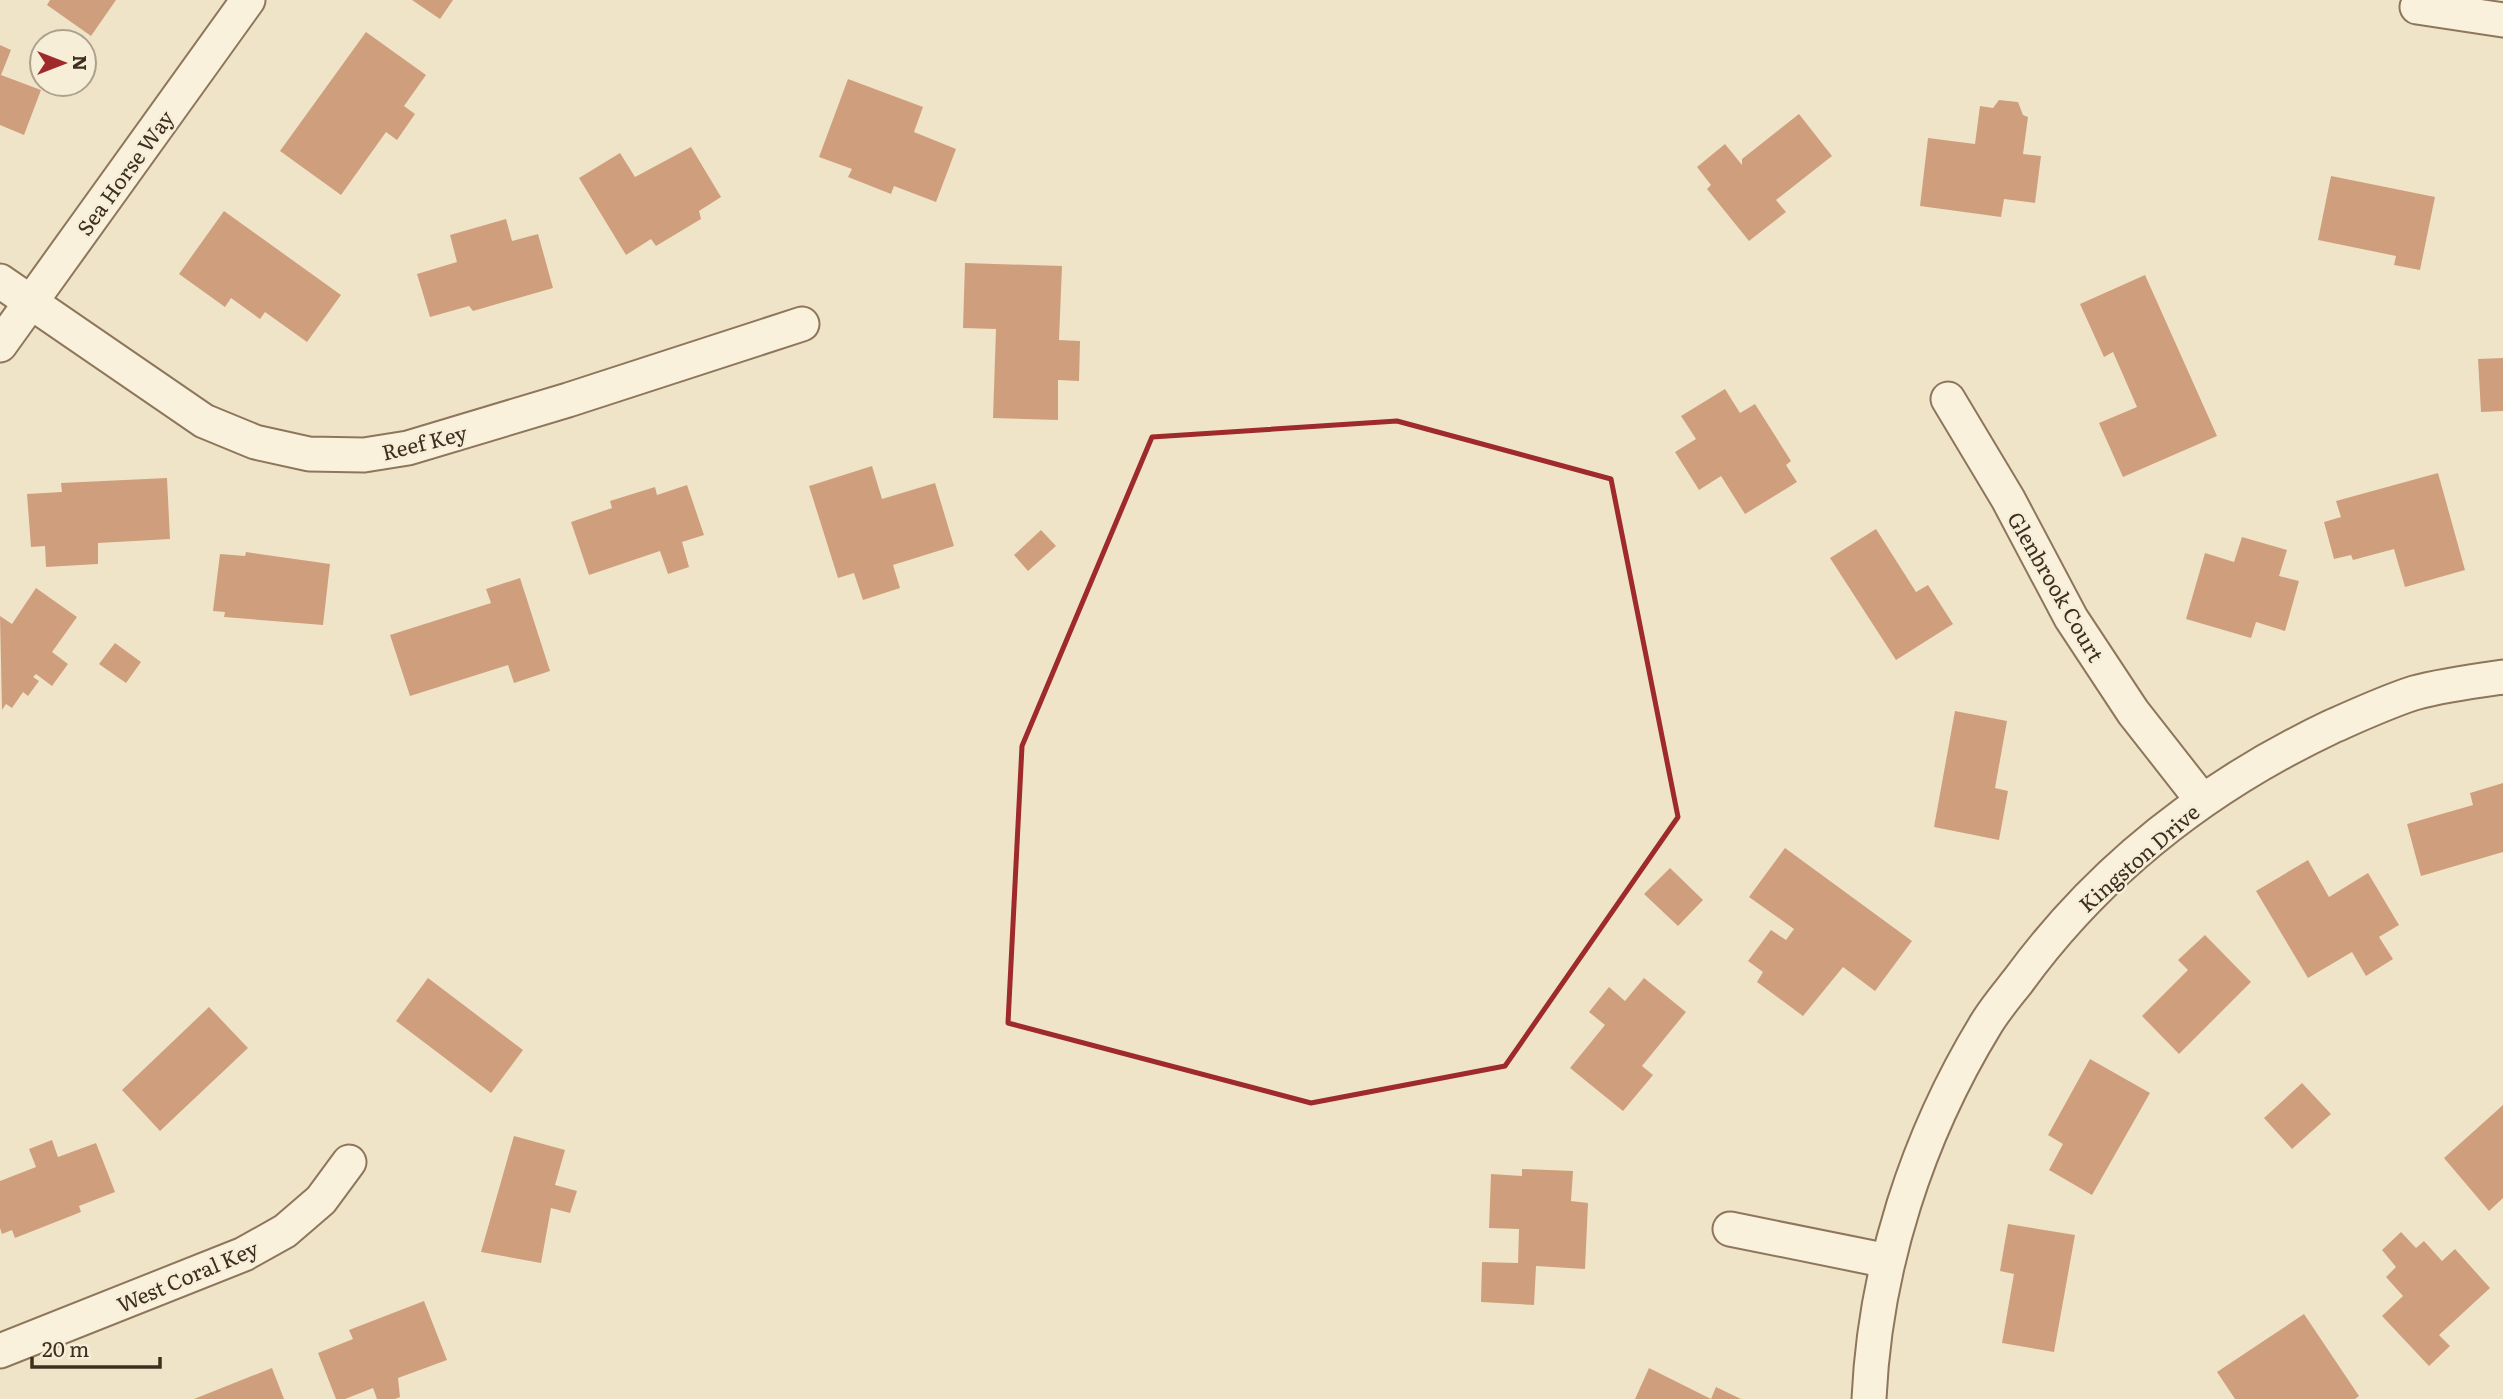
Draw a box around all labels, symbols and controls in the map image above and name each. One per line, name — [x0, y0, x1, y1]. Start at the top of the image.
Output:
north arrow — [28, 28, 98, 98]
text: N — [67, 55, 95, 71]
street label: Sea Horse Way — [68, 102, 181, 241]
street label: Reef Key — [378, 415, 471, 467]
street label: Glenbrook Court — [2001, 505, 2113, 667]
street label: Kingston Drive — [2071, 796, 2205, 918]
street label: West Coral Key — [111, 1231, 263, 1319]
scale bar — [32, 1326, 159, 1370]
text: 20 m — [42, 1332, 89, 1363]

